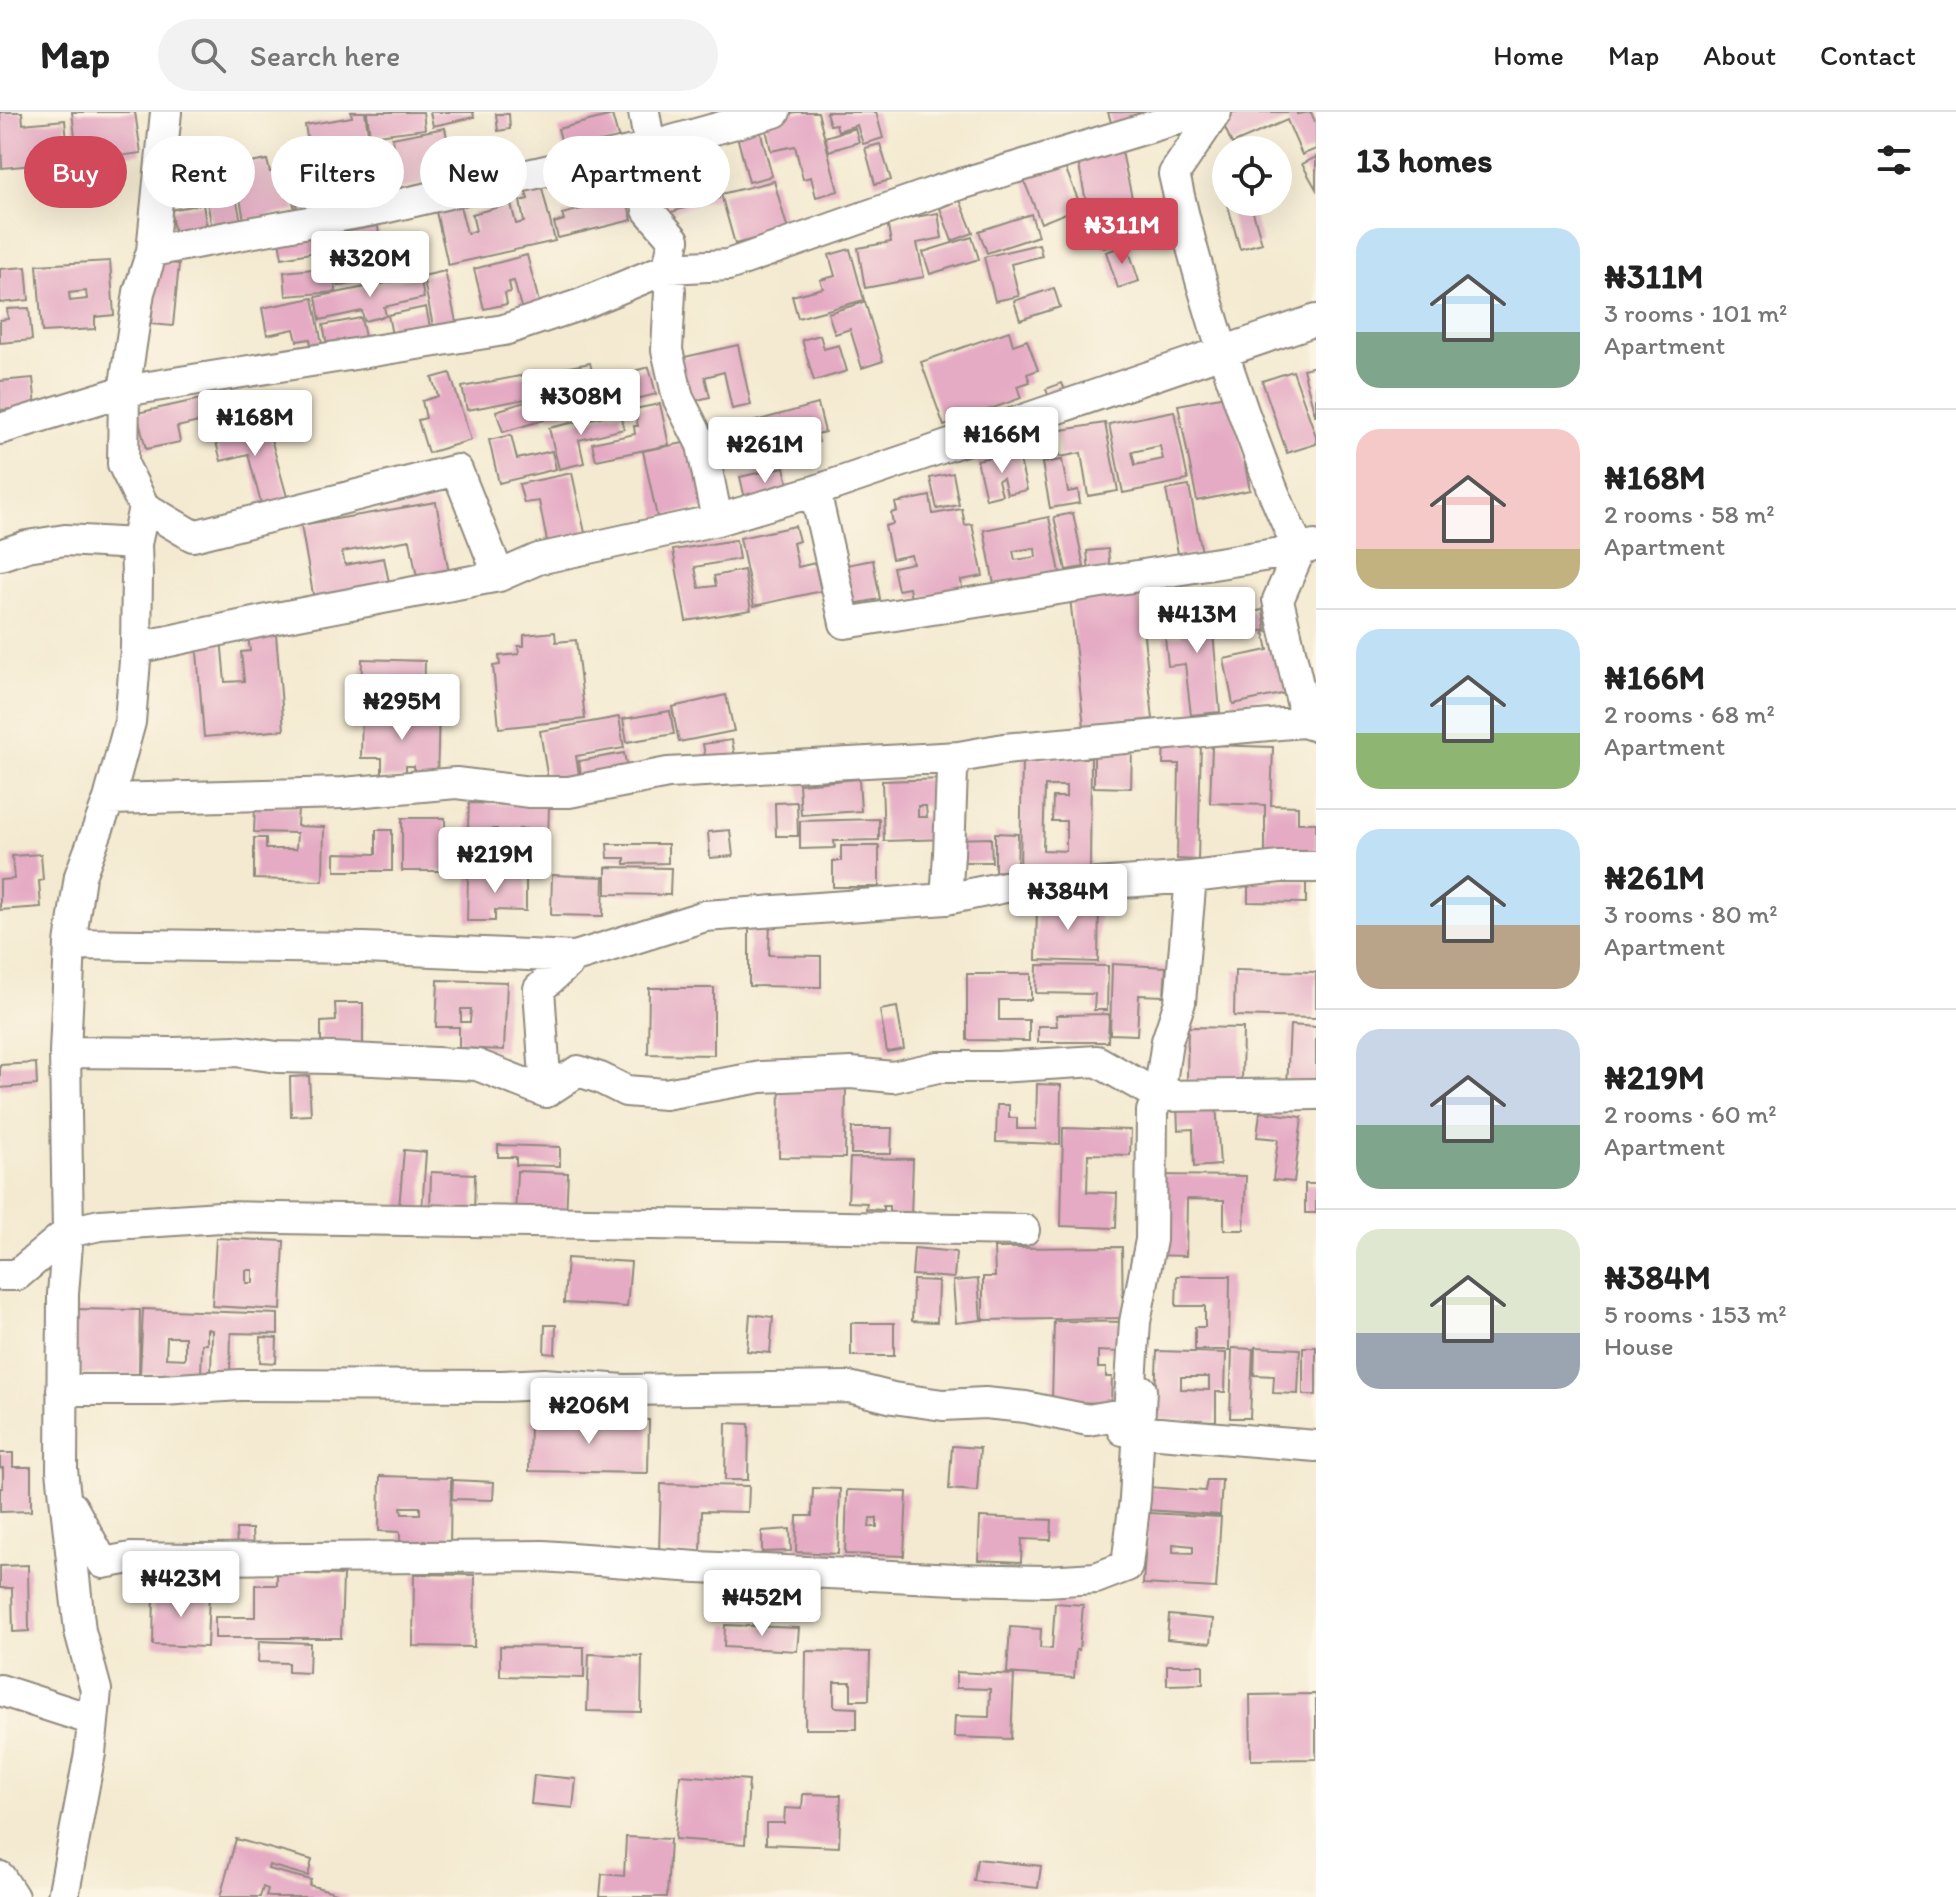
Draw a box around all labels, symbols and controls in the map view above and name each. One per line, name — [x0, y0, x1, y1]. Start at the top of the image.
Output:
search box — [158, 19, 718, 91]
text: Map — [40, 32, 110, 78]
icon: search — [186, 33, 230, 77]
text: Search here — [250, 37, 400, 74]
text: Home — [1493, 38, 1564, 72]
text: Map — [1608, 38, 1659, 72]
text: About — [1703, 38, 1776, 72]
text: Contact — [1820, 38, 1916, 72]
chip: Buy — [24, 136, 127, 208]
chip: Rent — [143, 136, 255, 208]
chip: Filters — [271, 136, 404, 208]
chip: New — [420, 136, 527, 208]
chip: Apartment — [543, 136, 730, 208]
map controls — [1212, 136, 1292, 216]
button: locate — [1212, 136, 1292, 216]
icon: filters — [1872, 138, 1916, 182]
text: 13 homes — [1356, 140, 1492, 181]
pin: ₦311M — [1066, 198, 1178, 266]
text: ₦311M — [1084, 208, 1160, 240]
pin: ₦320M — [314, 231, 426, 299]
text: ₦320M — [329, 241, 411, 273]
text: ₦311M — [1604, 256, 1703, 297]
icon: home — [1420, 260, 1516, 356]
text: 3 rooms · 101 m² — [1604, 297, 1787, 329]
text: Apartment — [1604, 329, 1725, 361]
pin: ₦308M — [525, 369, 637, 437]
text: ₦308M — [540, 379, 622, 411]
pin: ₦168M — [199, 390, 311, 458]
text: ₦168M — [216, 400, 294, 432]
pin: ₦166M — [946, 407, 1058, 475]
pin: ₦261M — [709, 417, 821, 485]
text: ₦166M — [963, 417, 1041, 449]
text: ₦261M — [726, 427, 804, 459]
text: ₦168M — [1604, 457, 1706, 498]
icon: home — [1420, 461, 1516, 557]
text: 2 rooms · 58 m² — [1604, 498, 1775, 530]
text: Apartment — [1604, 530, 1725, 562]
pin: ₦413M — [1141, 587, 1253, 655]
text: ₦413M — [1157, 597, 1237, 629]
text: ₦166M — [1604, 657, 1705, 698]
icon: home — [1420, 661, 1516, 757]
pin: ₦295M — [346, 674, 458, 742]
text: ₦295M — [363, 684, 441, 716]
text: 2 rooms · 68 m² — [1604, 698, 1775, 730]
text: Apartment — [1604, 730, 1725, 762]
pin: ₦219M — [439, 827, 551, 895]
text: ₦219M — [456, 837, 534, 869]
text: ₦261M — [1604, 857, 1705, 898]
icon: home — [1420, 861, 1516, 957]
pin: ₦384M — [1012, 864, 1124, 932]
text: ₦384M — [1027, 874, 1109, 906]
text: 3 rooms · 80 m² — [1604, 898, 1778, 930]
text: Apartment — [1604, 930, 1725, 962]
text: ₦219M — [1604, 1057, 1705, 1098]
icon: home — [1420, 1061, 1516, 1157]
text: 2 rooms · 60 m² — [1604, 1098, 1777, 1130]
text: Apartment — [1604, 1130, 1725, 1162]
text: ₦384M — [1604, 1257, 1711, 1298]
icon: home — [1420, 1261, 1516, 1357]
text: 5 rooms · 153 m² — [1604, 1298, 1787, 1330]
text: House — [1604, 1330, 1674, 1362]
pin: ₦206M — [533, 1378, 645, 1446]
text: ₦206M — [548, 1388, 630, 1420]
pin: ₦423M — [125, 1551, 237, 1619]
text: ₦423M — [140, 1561, 222, 1593]
pin: ₦452M — [706, 1570, 818, 1638]
text: ₦452M — [722, 1580, 802, 1612]

